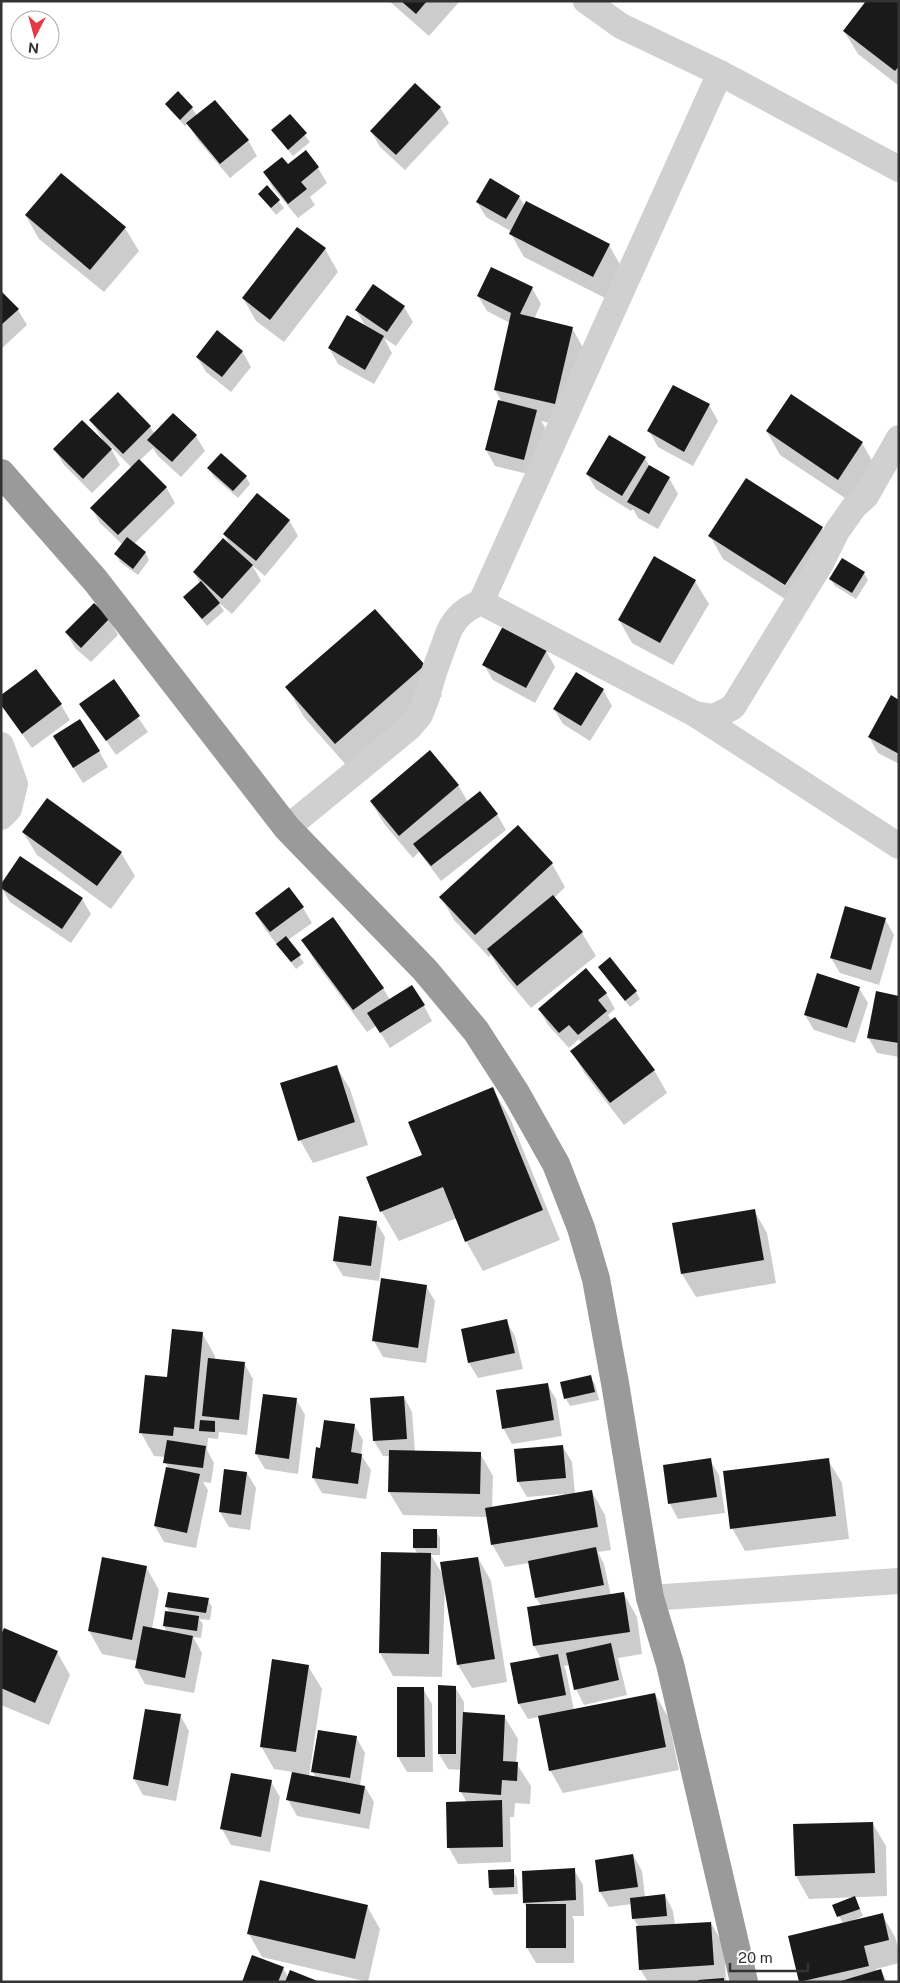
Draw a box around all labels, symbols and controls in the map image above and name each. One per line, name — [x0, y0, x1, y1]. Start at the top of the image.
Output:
north arrow — [10, 10, 60, 60]
text: N — [27, 39, 40, 56]
scale bar — [730, 1940, 808, 1972]
text: 20 m — [738, 1949, 773, 1966]

